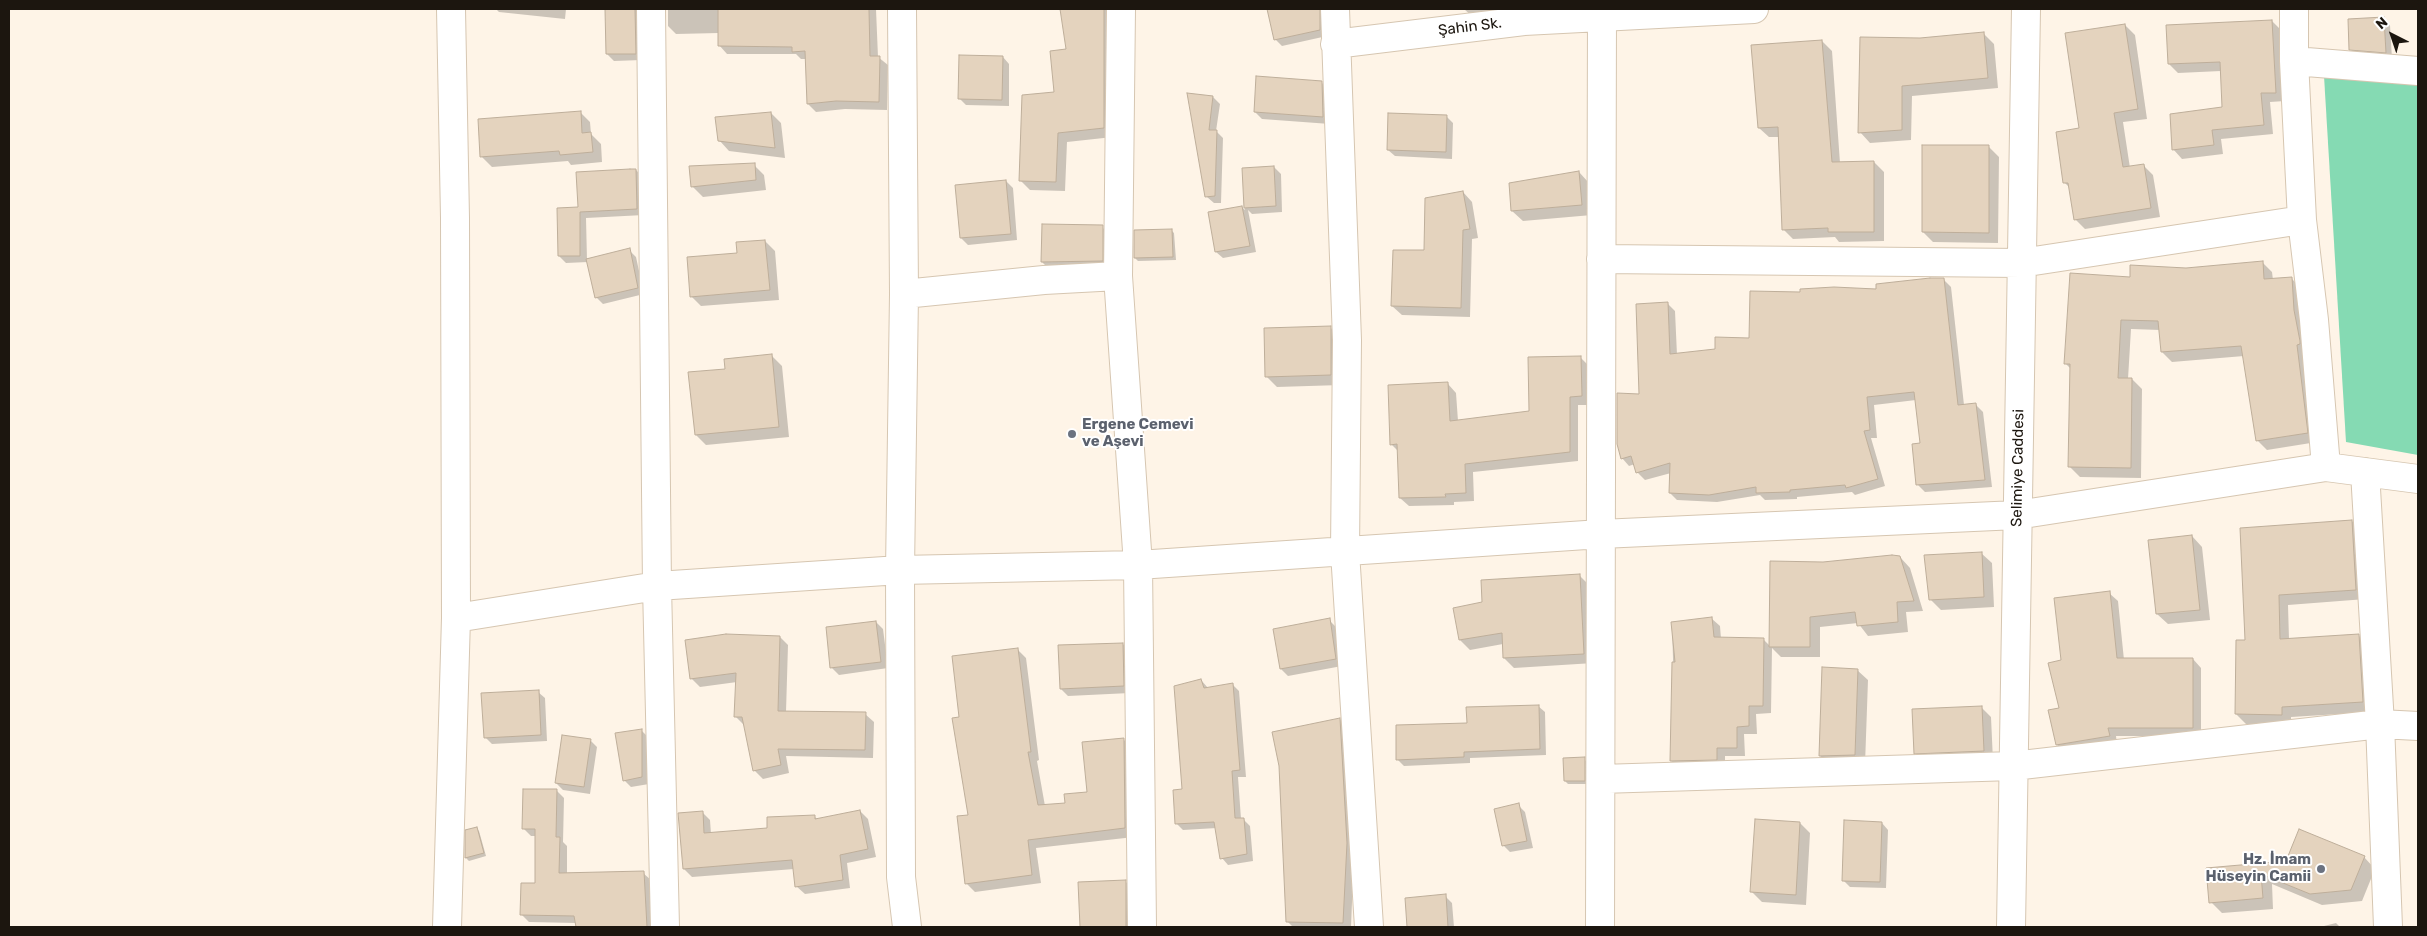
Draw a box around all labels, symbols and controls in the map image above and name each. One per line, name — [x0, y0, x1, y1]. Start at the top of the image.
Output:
north arrow — [2367, 10, 2417, 60]
street label: Şahin Sk. — [1437, 14, 1503, 40]
text: N — [2372, 14, 2391, 33]
street label: Selimiye Caddesi — [2008, 409, 2028, 527]
place label: Ergene Cemevi ve Aşevi — [1082, 416, 1193, 451]
marker: Ergene Cemevi ve Aşevi — [1066, 428, 1078, 440]
place label: Hz. İmam Hüseyin Camii — [2206, 851, 2311, 886]
marker: Hz. İmam Hüseyin Camii — [2315, 863, 2327, 875]

